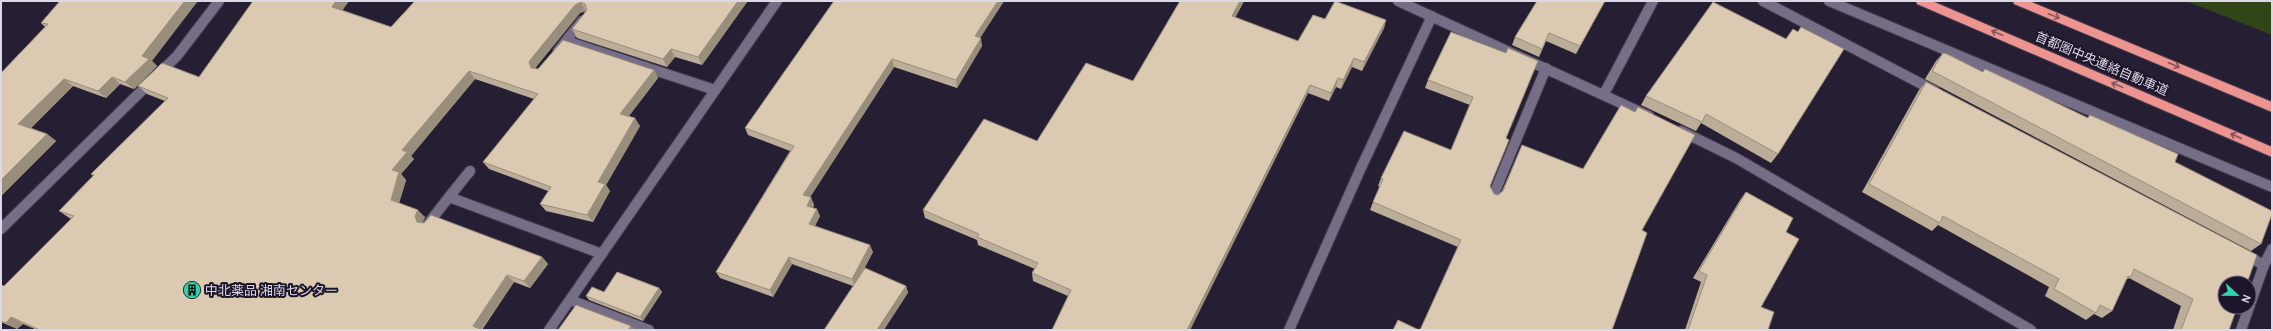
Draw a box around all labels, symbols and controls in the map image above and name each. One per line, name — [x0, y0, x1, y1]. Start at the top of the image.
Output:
one-way arrow — [2048, 12, 2060, 20]
street label: 首都圏中央連絡自動車道 — [2033, 28, 2171, 98]
one-way arrow — [1992, 29, 2004, 37]
one-way arrow — [2168, 62, 2180, 70]
one-way arrow — [2111, 80, 2123, 88]
one-way arrow — [2231, 132, 2243, 139]
north arrow — [2217, 275, 2257, 315]
building icon: 中北薬品 湘南センター — [182, 280, 202, 300]
place label: 中北薬品 湘南センター — [205, 282, 338, 298]
text: N — [2238, 293, 2254, 305]

